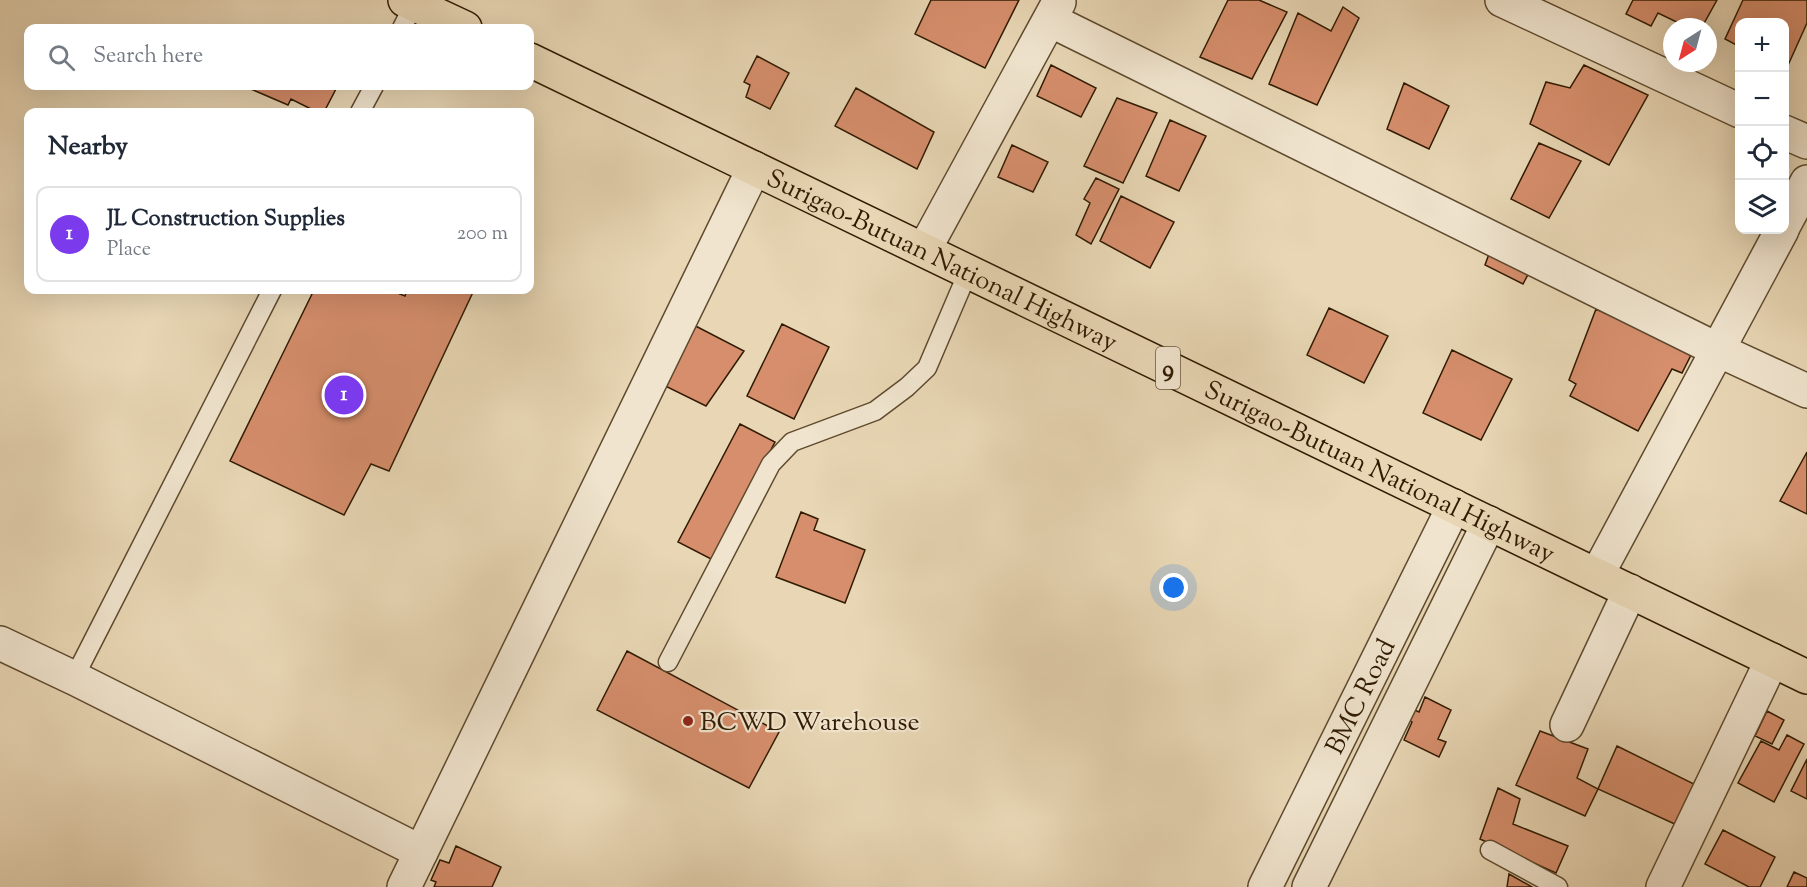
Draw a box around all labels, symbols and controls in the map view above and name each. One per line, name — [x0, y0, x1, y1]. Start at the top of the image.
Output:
north arrow — [1663, 18, 1717, 72]
map controls — [1735, 18, 1789, 234]
button: + — [1735, 18, 1789, 72]
search box — [24, 24, 534, 90]
icon: search — [45, 41, 78, 74]
text: Search here — [93, 41, 203, 73]
button: − — [1735, 72, 1789, 126]
button: locate — [1735, 126, 1789, 180]
text: Nearby — [48, 129, 128, 166]
street label: Surigao-Butuan National Highway — [760, 161, 1123, 362]
button: layers — [1735, 180, 1789, 234]
text: JL Construction Supplies — [107, 204, 345, 236]
text: 1 — [66, 220, 73, 249]
text: 200 m — [457, 220, 508, 249]
text: Place — [107, 236, 151, 265]
road number: 9 — [1156, 347, 1180, 389]
pin: 1 — [324, 372, 364, 418]
street label: Surigao-Butuan National Highway — [1197, 372, 1561, 574]
your location — [1159, 573, 1188, 602]
street label: BMC Road — [1318, 633, 1406, 761]
place label: BCWD Warehouse — [700, 705, 920, 742]
marker: BCWD Warehouse — [681, 714, 695, 728]

